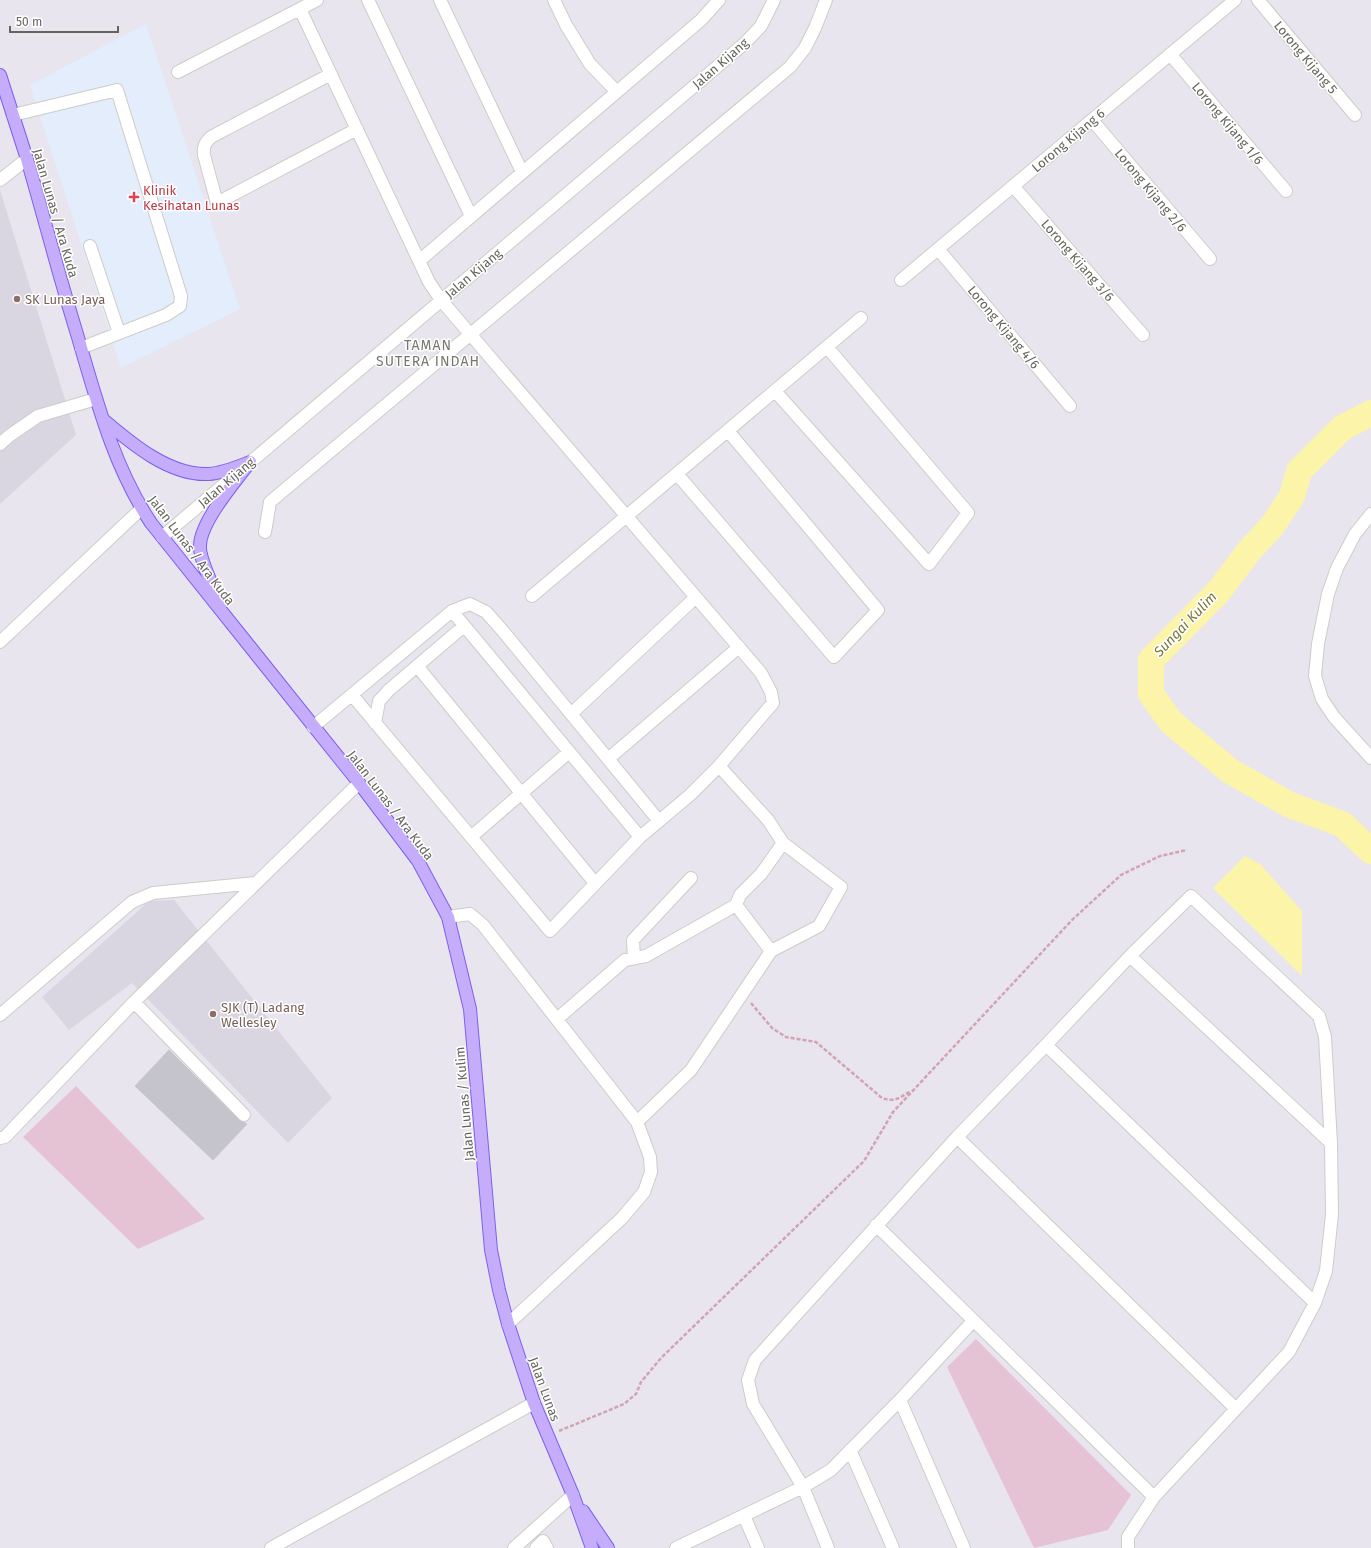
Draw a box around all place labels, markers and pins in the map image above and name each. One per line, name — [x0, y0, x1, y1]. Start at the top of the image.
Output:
place label: Klinik Kesihatan Lunas — [143, 183, 239, 213]
marker: Klinik Kesihatan Lunas — [128, 191, 140, 203]
place label: SK Lunas Jaya — [25, 292, 105, 307]
marker: SK Lunas Jaya — [12, 294, 22, 304]
place label: SJK (T) Ladang Wellesley — [221, 1000, 305, 1030]
marker: SJK (T) Ladang Wellesley — [208, 1009, 218, 1019]

